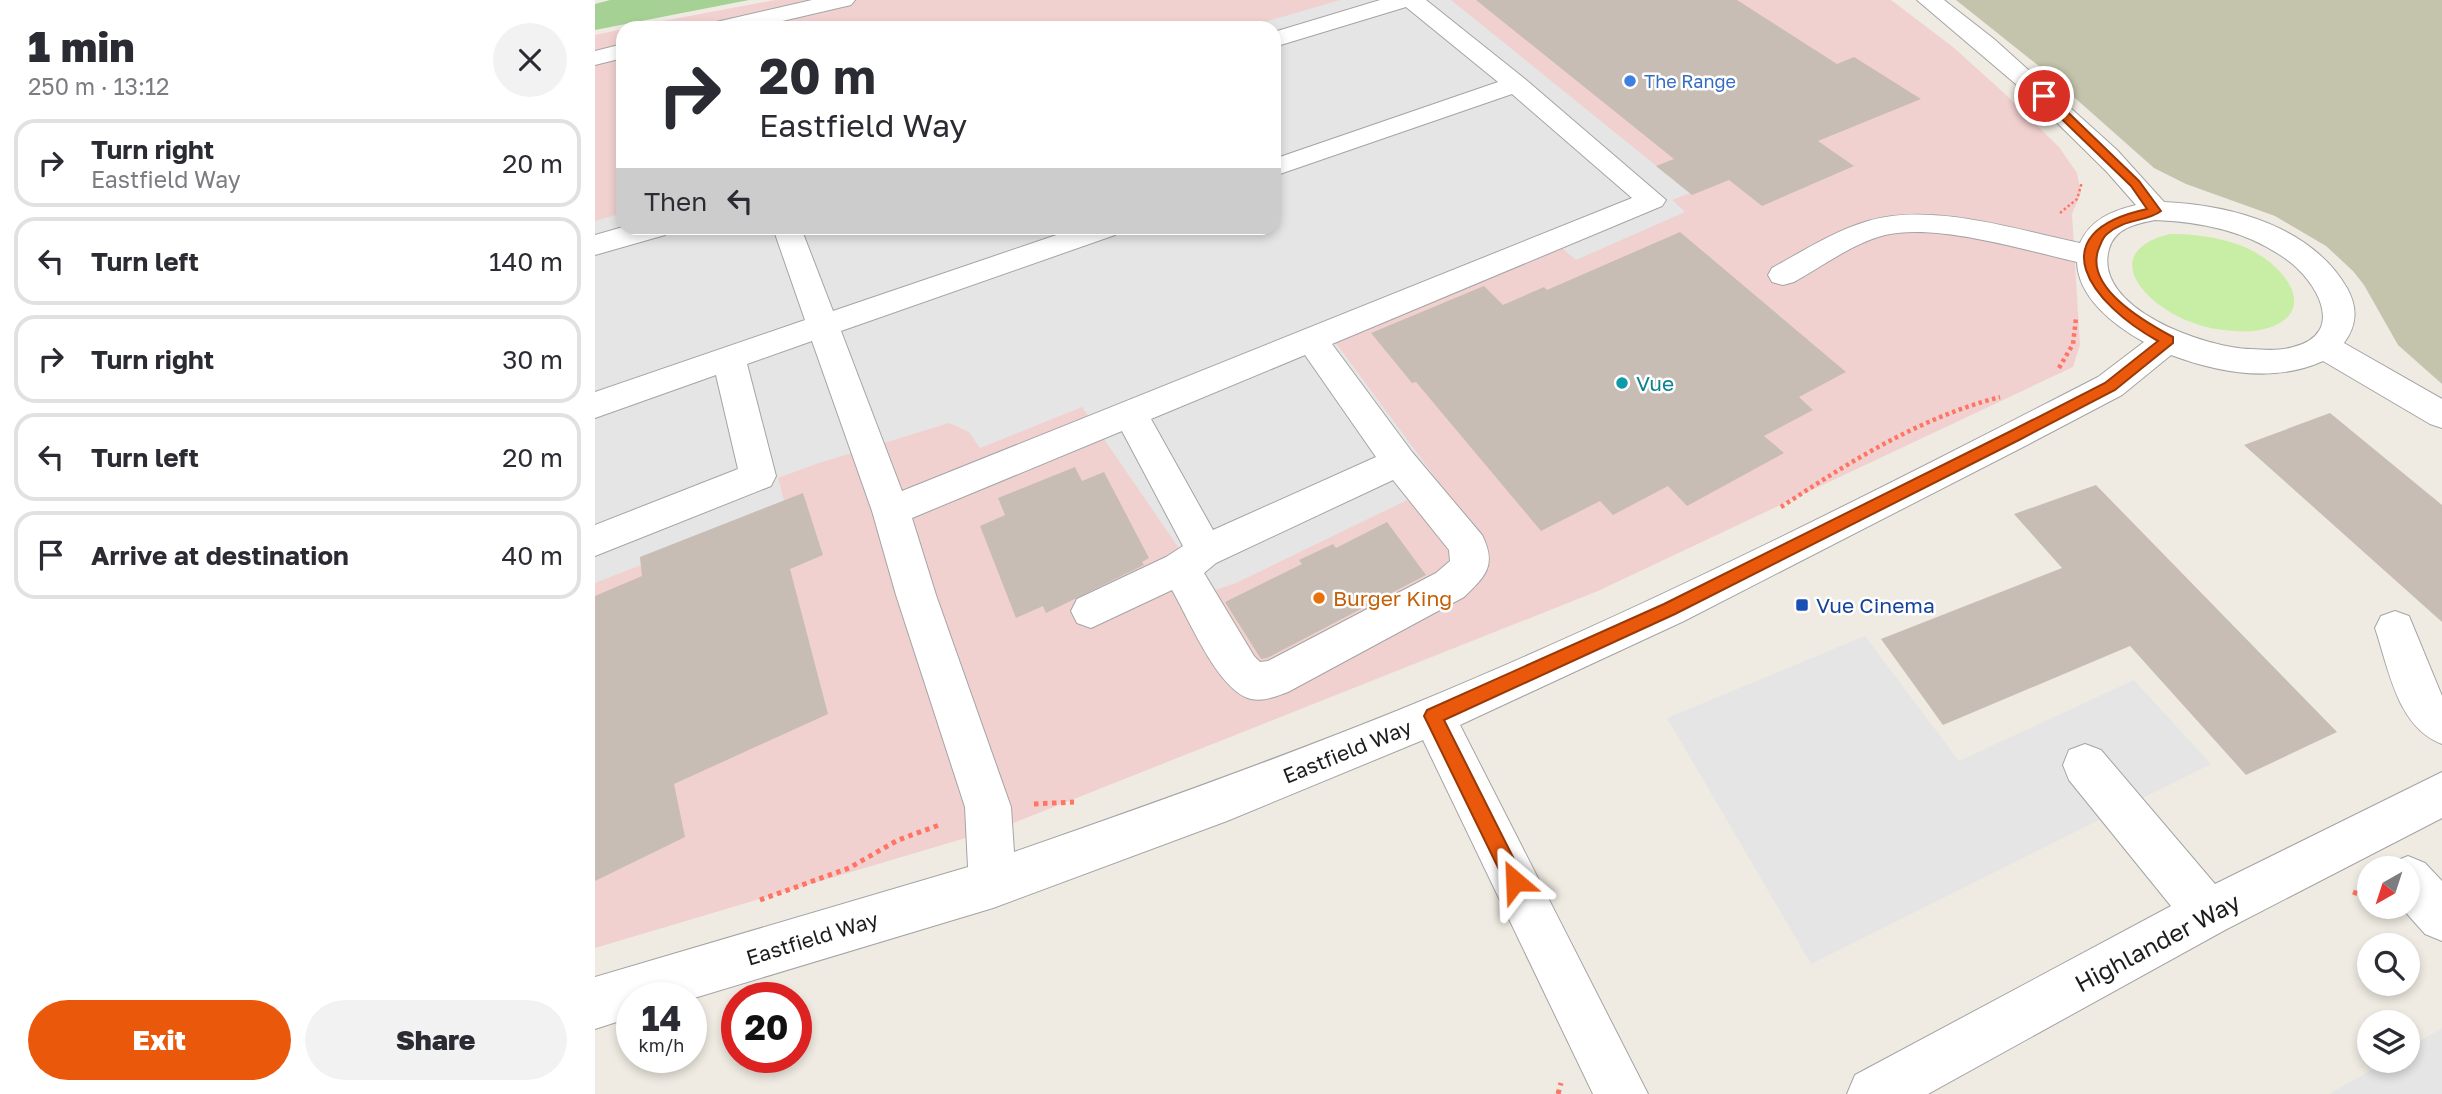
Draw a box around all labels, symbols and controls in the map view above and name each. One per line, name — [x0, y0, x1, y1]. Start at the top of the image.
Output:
text: 1 min — [28, 21, 135, 71]
button: close — [493, 23, 567, 97]
text: 20 m — [759, 46, 876, 105]
icon: right — [644, 49, 735, 140]
pin — [2014, 66, 2074, 126]
place label: The Range — [1644, 70, 1736, 92]
text: 250 m · 13:12 — [28, 72, 169, 100]
marker: The Range — [1622, 73, 1638, 89]
icon: arrive — [2025, 77, 2063, 115]
text: Eastfield Way — [759, 106, 967, 144]
text: Turn right — [91, 134, 214, 165]
icon: right — [32, 144, 70, 182]
text: 20 m — [502, 148, 563, 179]
text: Eastfield Way — [91, 165, 241, 193]
icon: left — [721, 182, 759, 220]
text: Then — [644, 186, 707, 217]
icon: left — [32, 242, 70, 280]
text: Turn left — [91, 246, 199, 277]
text: 140 m — [489, 246, 563, 277]
icon: right — [32, 340, 70, 378]
text: Turn right — [91, 344, 214, 375]
text: 30 m — [502, 344, 563, 375]
place label: Vue — [1636, 370, 1674, 396]
marker: Vue — [1614, 375, 1630, 391]
icon: left — [32, 438, 70, 476]
text: Turn left — [91, 442, 199, 473]
text: 20 m — [502, 442, 563, 473]
icon: arrive — [32, 536, 70, 574]
text: Arrive at destination — [91, 540, 349, 571]
text: 40 m — [502, 540, 563, 571]
place label: Burger King — [1333, 585, 1452, 611]
marker: Burger King — [1311, 590, 1327, 606]
place label: Vue Cinema — [1816, 592, 1935, 618]
marker: Vue Cinema — [1794, 597, 1810, 613]
street label: Eastfield Way — [1279, 713, 1415, 789]
position arrow — [1478, 844, 1552, 918]
north arrow — [2357, 856, 2420, 919]
map controls — [2357, 856, 2420, 1073]
street label: Highlander Way — [2069, 886, 2245, 998]
street label: Eastfield Way — [743, 906, 881, 970]
button: search — [2357, 933, 2420, 996]
speed limit sign: 20 — [721, 982, 812, 1073]
text: 14 — [642, 997, 681, 1039]
button: Exit — [28, 1000, 291, 1080]
button: Share — [305, 1000, 567, 1080]
button: layers — [2357, 1010, 2420, 1073]
text: km/h — [639, 1034, 684, 1056]

